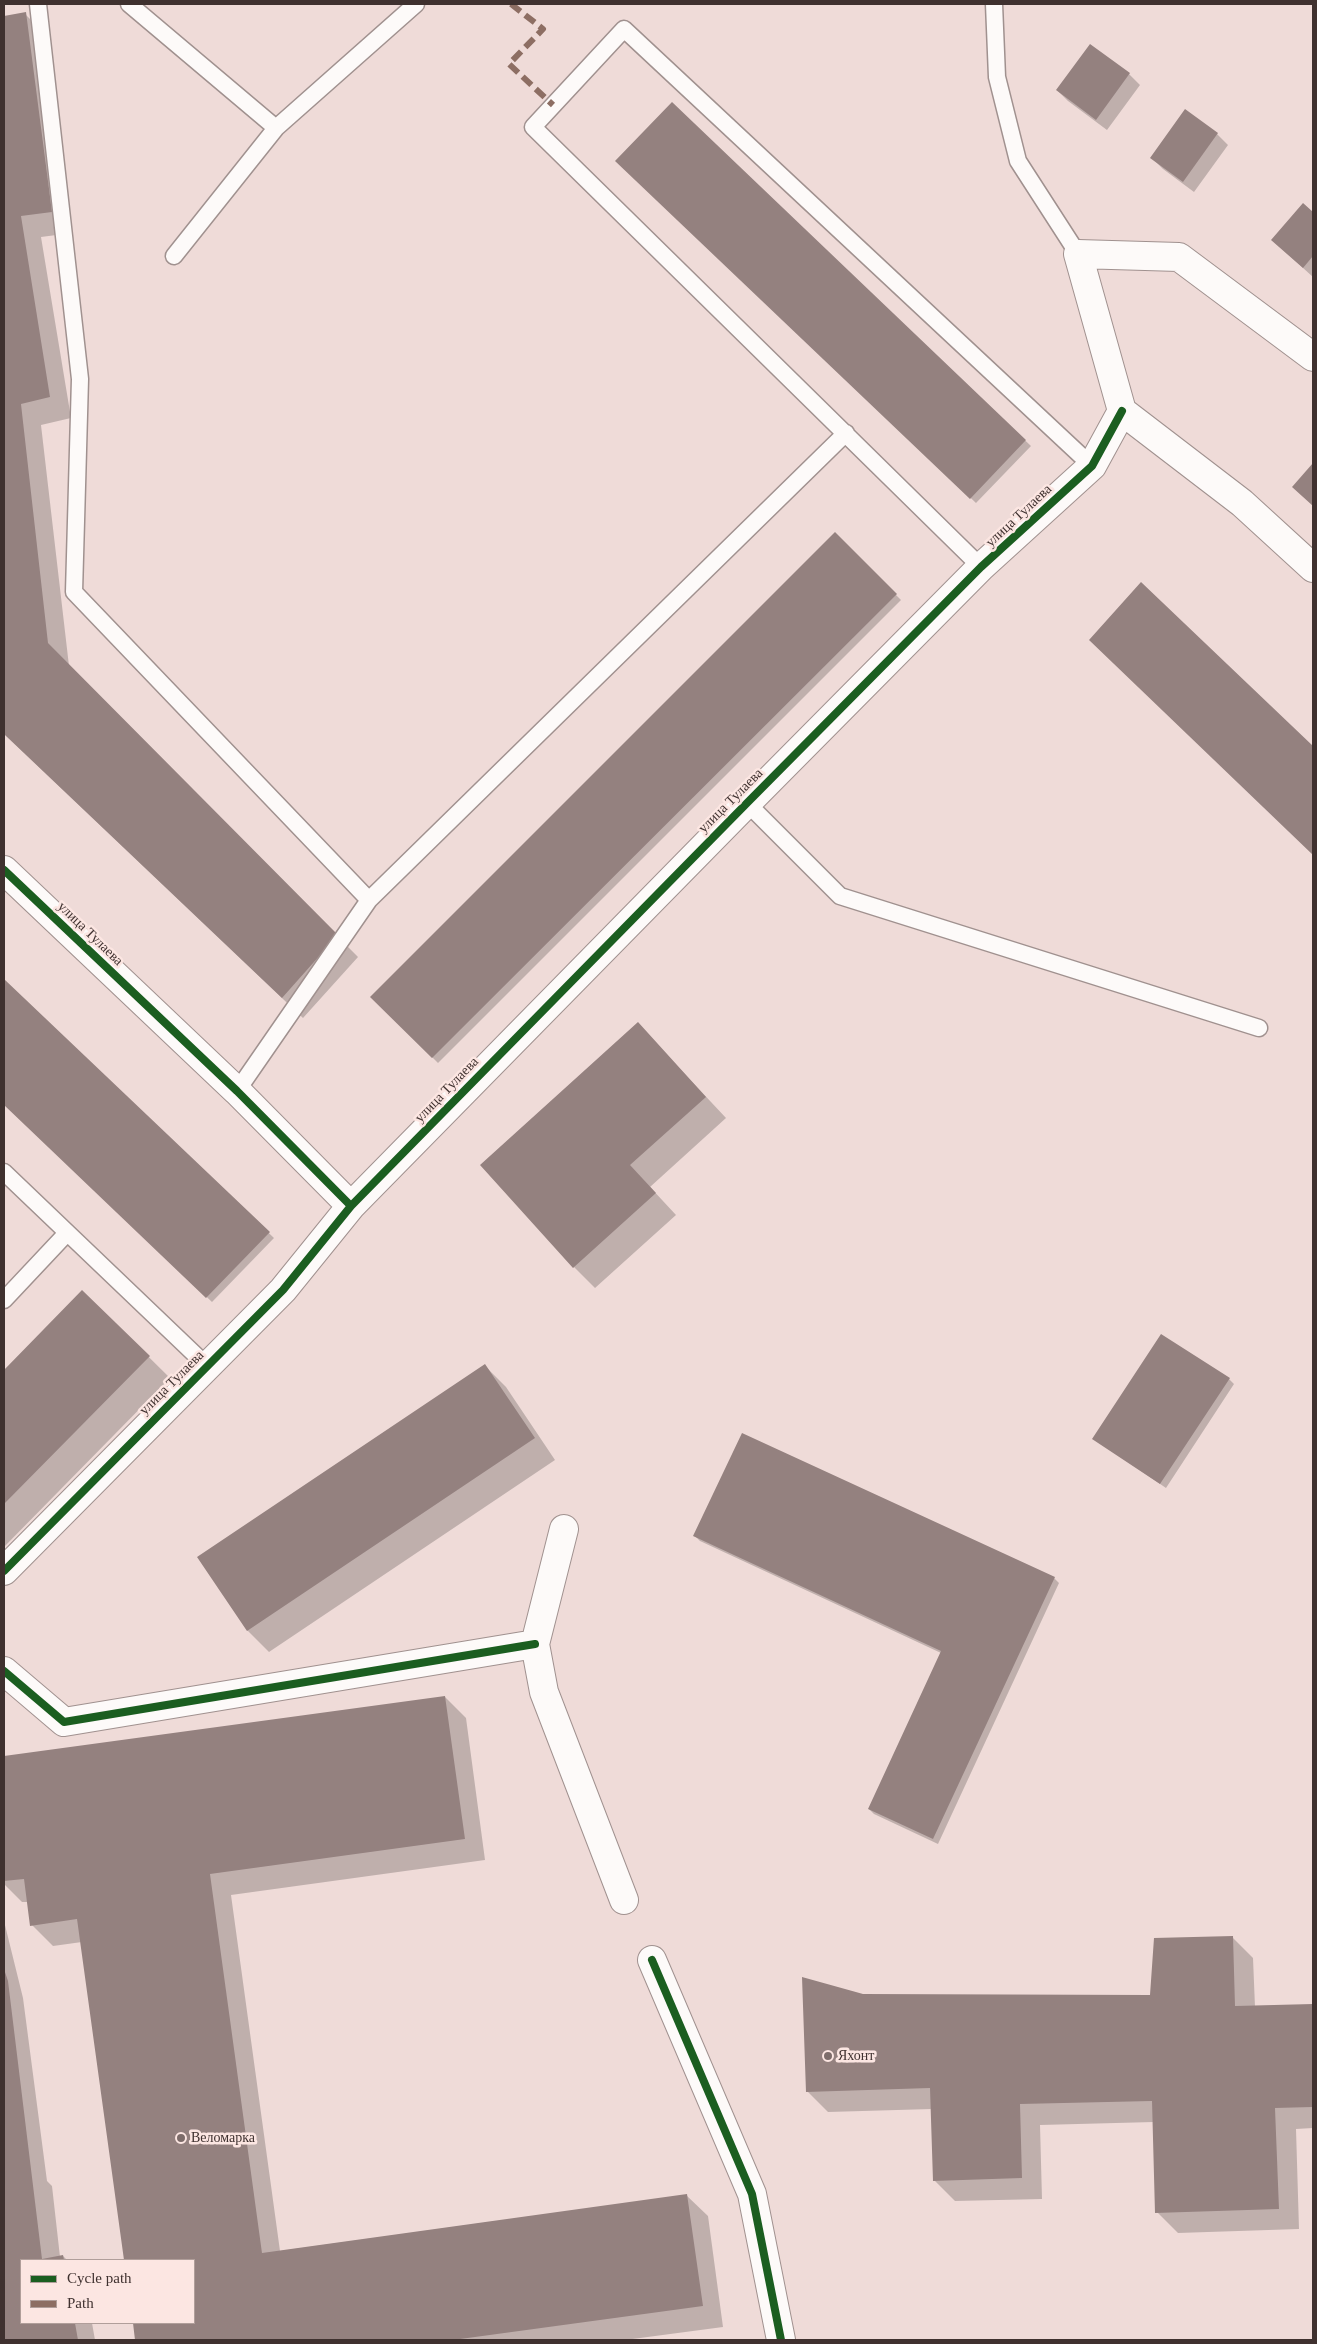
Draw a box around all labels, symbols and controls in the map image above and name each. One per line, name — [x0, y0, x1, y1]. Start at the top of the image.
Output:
street label: улица Тулаева — [982, 481, 1056, 551]
street label: улица Тулаева — [695, 765, 767, 837]
street label: улица Тулаева — [54, 899, 126, 969]
street label: улица Тулаева — [412, 1054, 482, 1126]
street label: улица Тулаева — [136, 1347, 208, 1419]
place label: Яхонт — [838, 2048, 874, 2064]
marker: Яхонт — [822, 2050, 834, 2062]
place label: Веломарка — [191, 2130, 255, 2146]
marker: Веломарка — [175, 2132, 187, 2144]
legend — [20, 2259, 195, 2324]
text: Cycle path — [67, 2270, 132, 2286]
text: Path — [67, 2295, 94, 2311]

